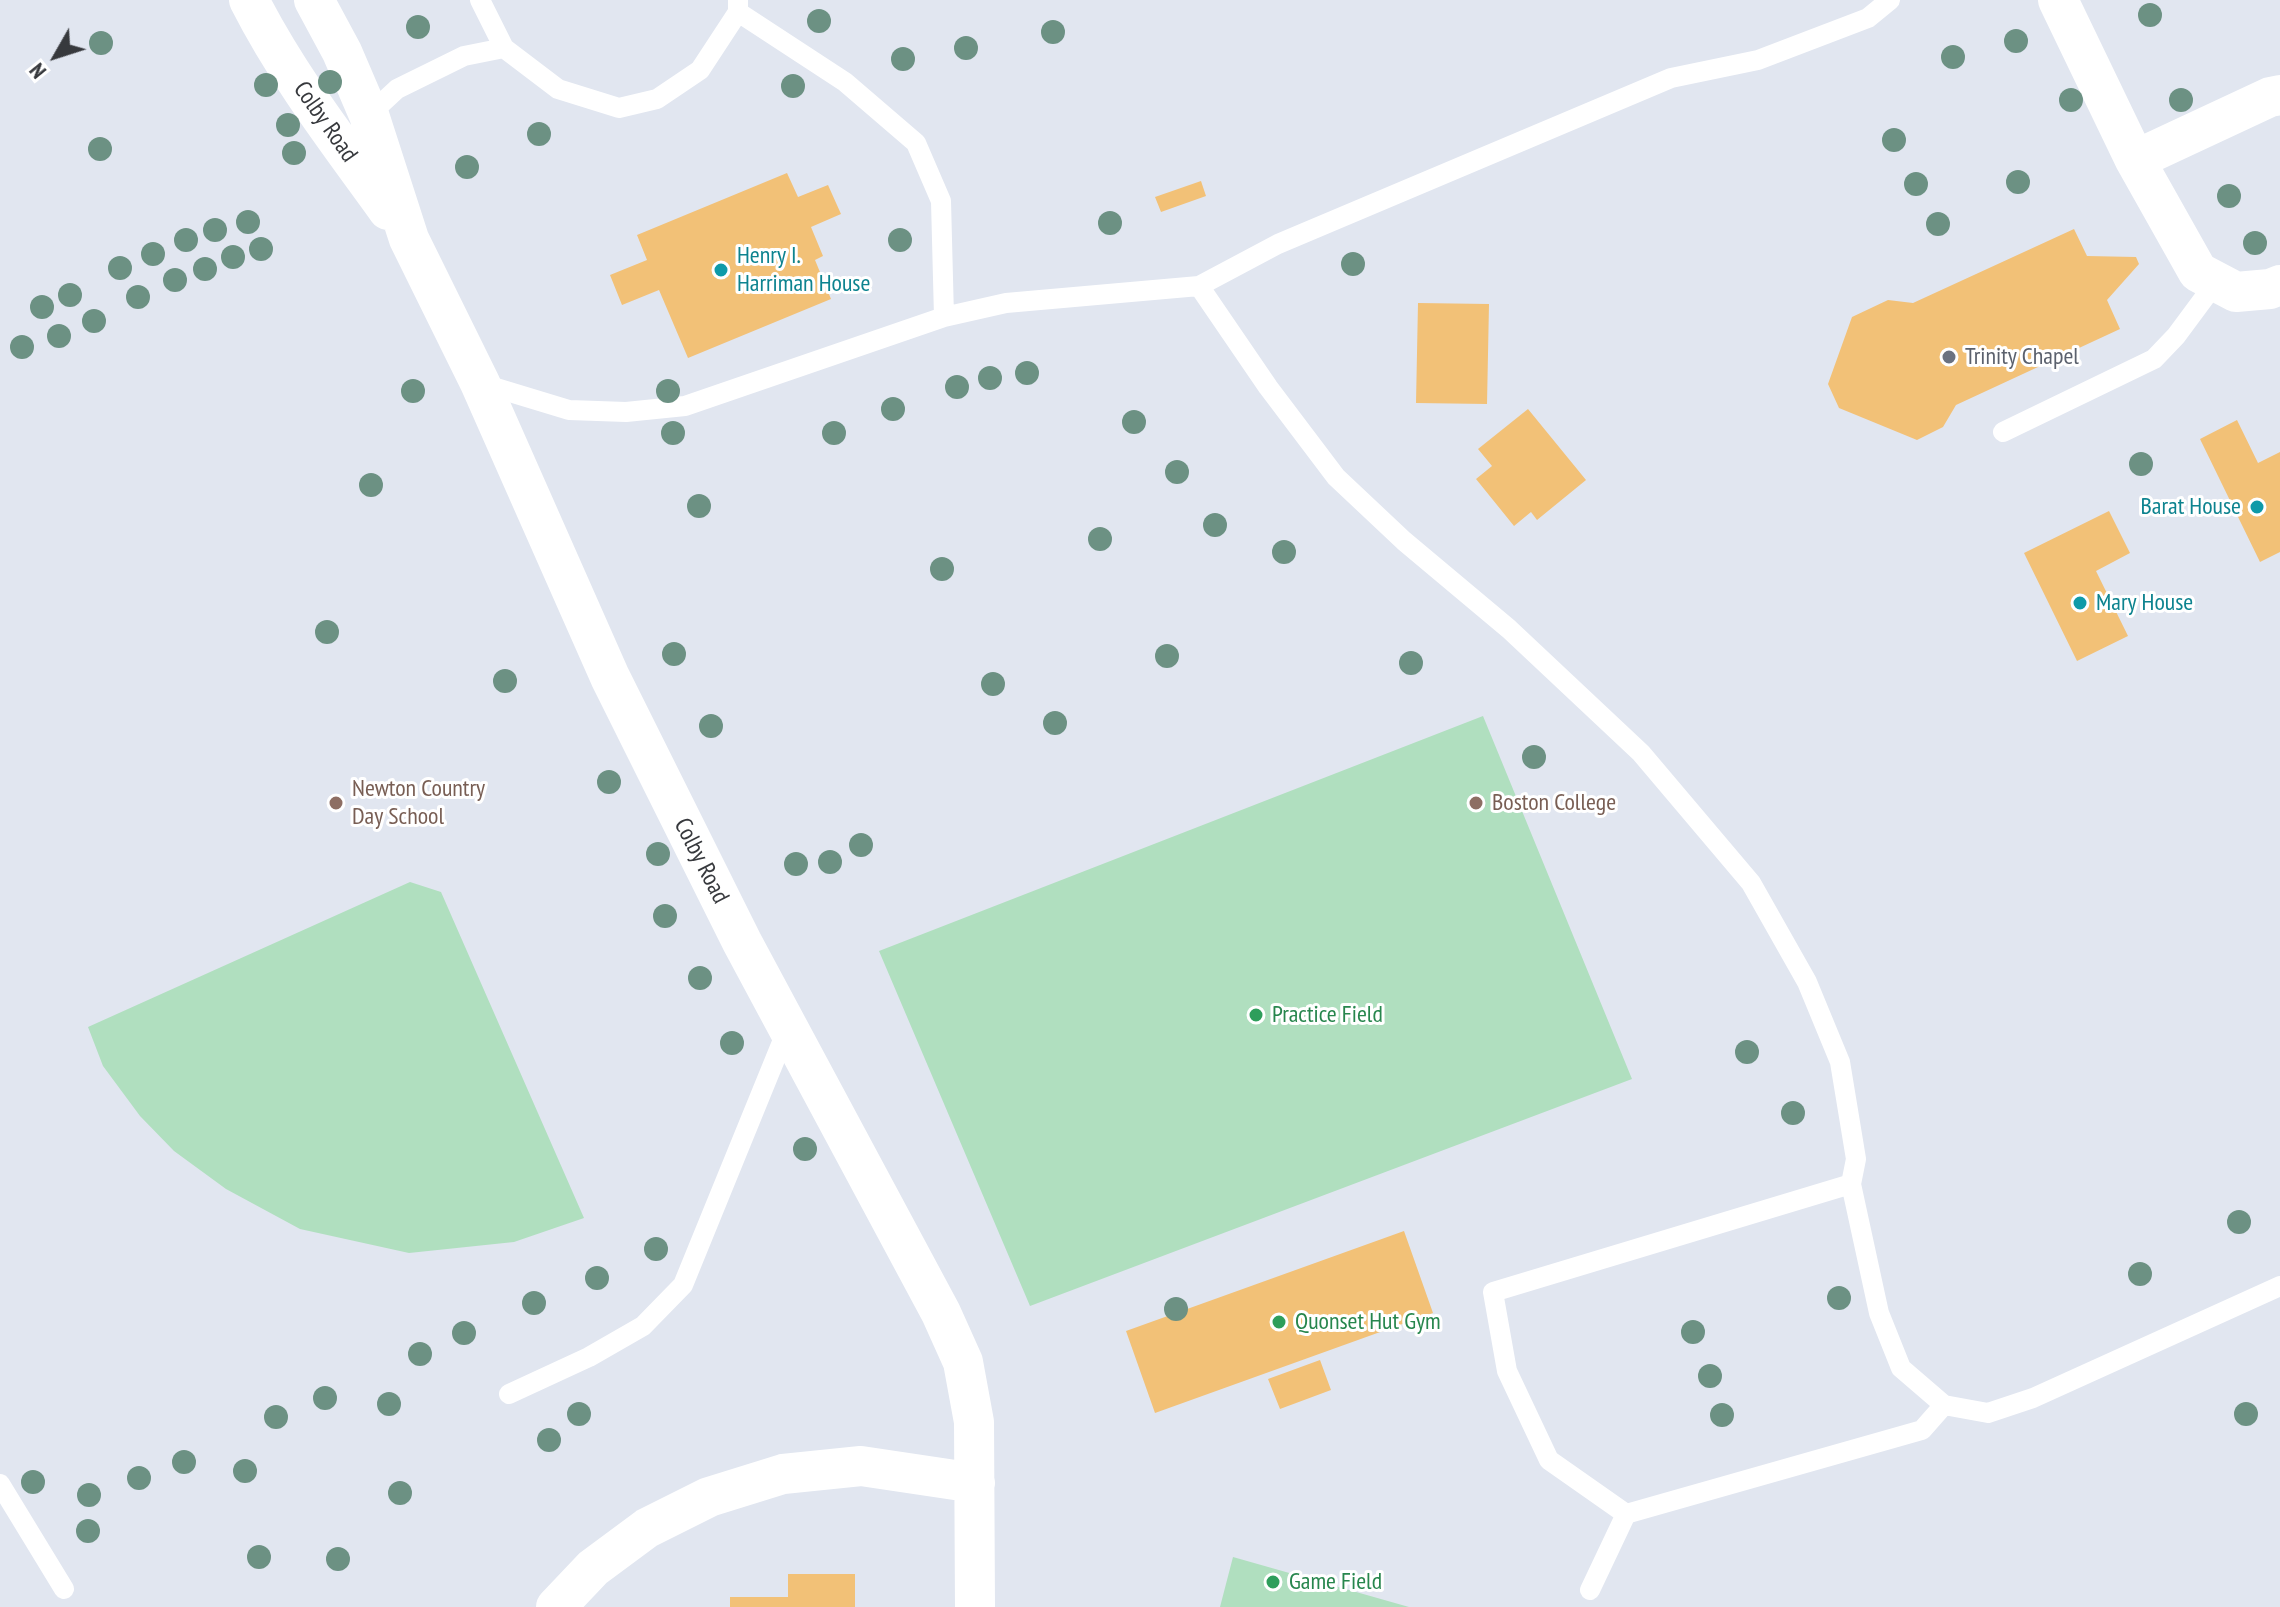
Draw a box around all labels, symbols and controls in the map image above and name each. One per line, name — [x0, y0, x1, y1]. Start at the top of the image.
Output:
north arrow — [16, 16, 96, 96]
text: N — [23, 58, 52, 85]
street label: Colby Road — [287, 76, 363, 168]
place label: Henry I. Harriman House — [737, 242, 870, 298]
marker: Henry I. Harriman House — [712, 261, 730, 279]
place label: Trinity Chapel — [1965, 343, 2079, 371]
marker: Trinity Chapel — [1940, 348, 1958, 366]
place label: Barat House — [2141, 493, 2241, 521]
marker: Barat House — [2248, 498, 2266, 516]
place label: Mary House — [2096, 589, 2193, 617]
marker: Mary House — [2071, 594, 2089, 612]
place label: Newton Country Day School — [352, 775, 485, 831]
place label: Boston College — [1492, 789, 1616, 817]
marker: Newton Country Day School — [327, 794, 345, 812]
marker: Boston College — [1467, 794, 1485, 812]
street label: Colby Road — [667, 814, 735, 908]
place label: Practice Field — [1272, 1001, 1383, 1029]
marker: Practice Field — [1247, 1006, 1265, 1024]
place label: Quonset Hut Gym — [1295, 1308, 1441, 1336]
marker: Quonset Hut Gym — [1270, 1313, 1288, 1331]
place label: Game Field — [1289, 1568, 1382, 1596]
marker: Game Field — [1264, 1573, 1282, 1591]

